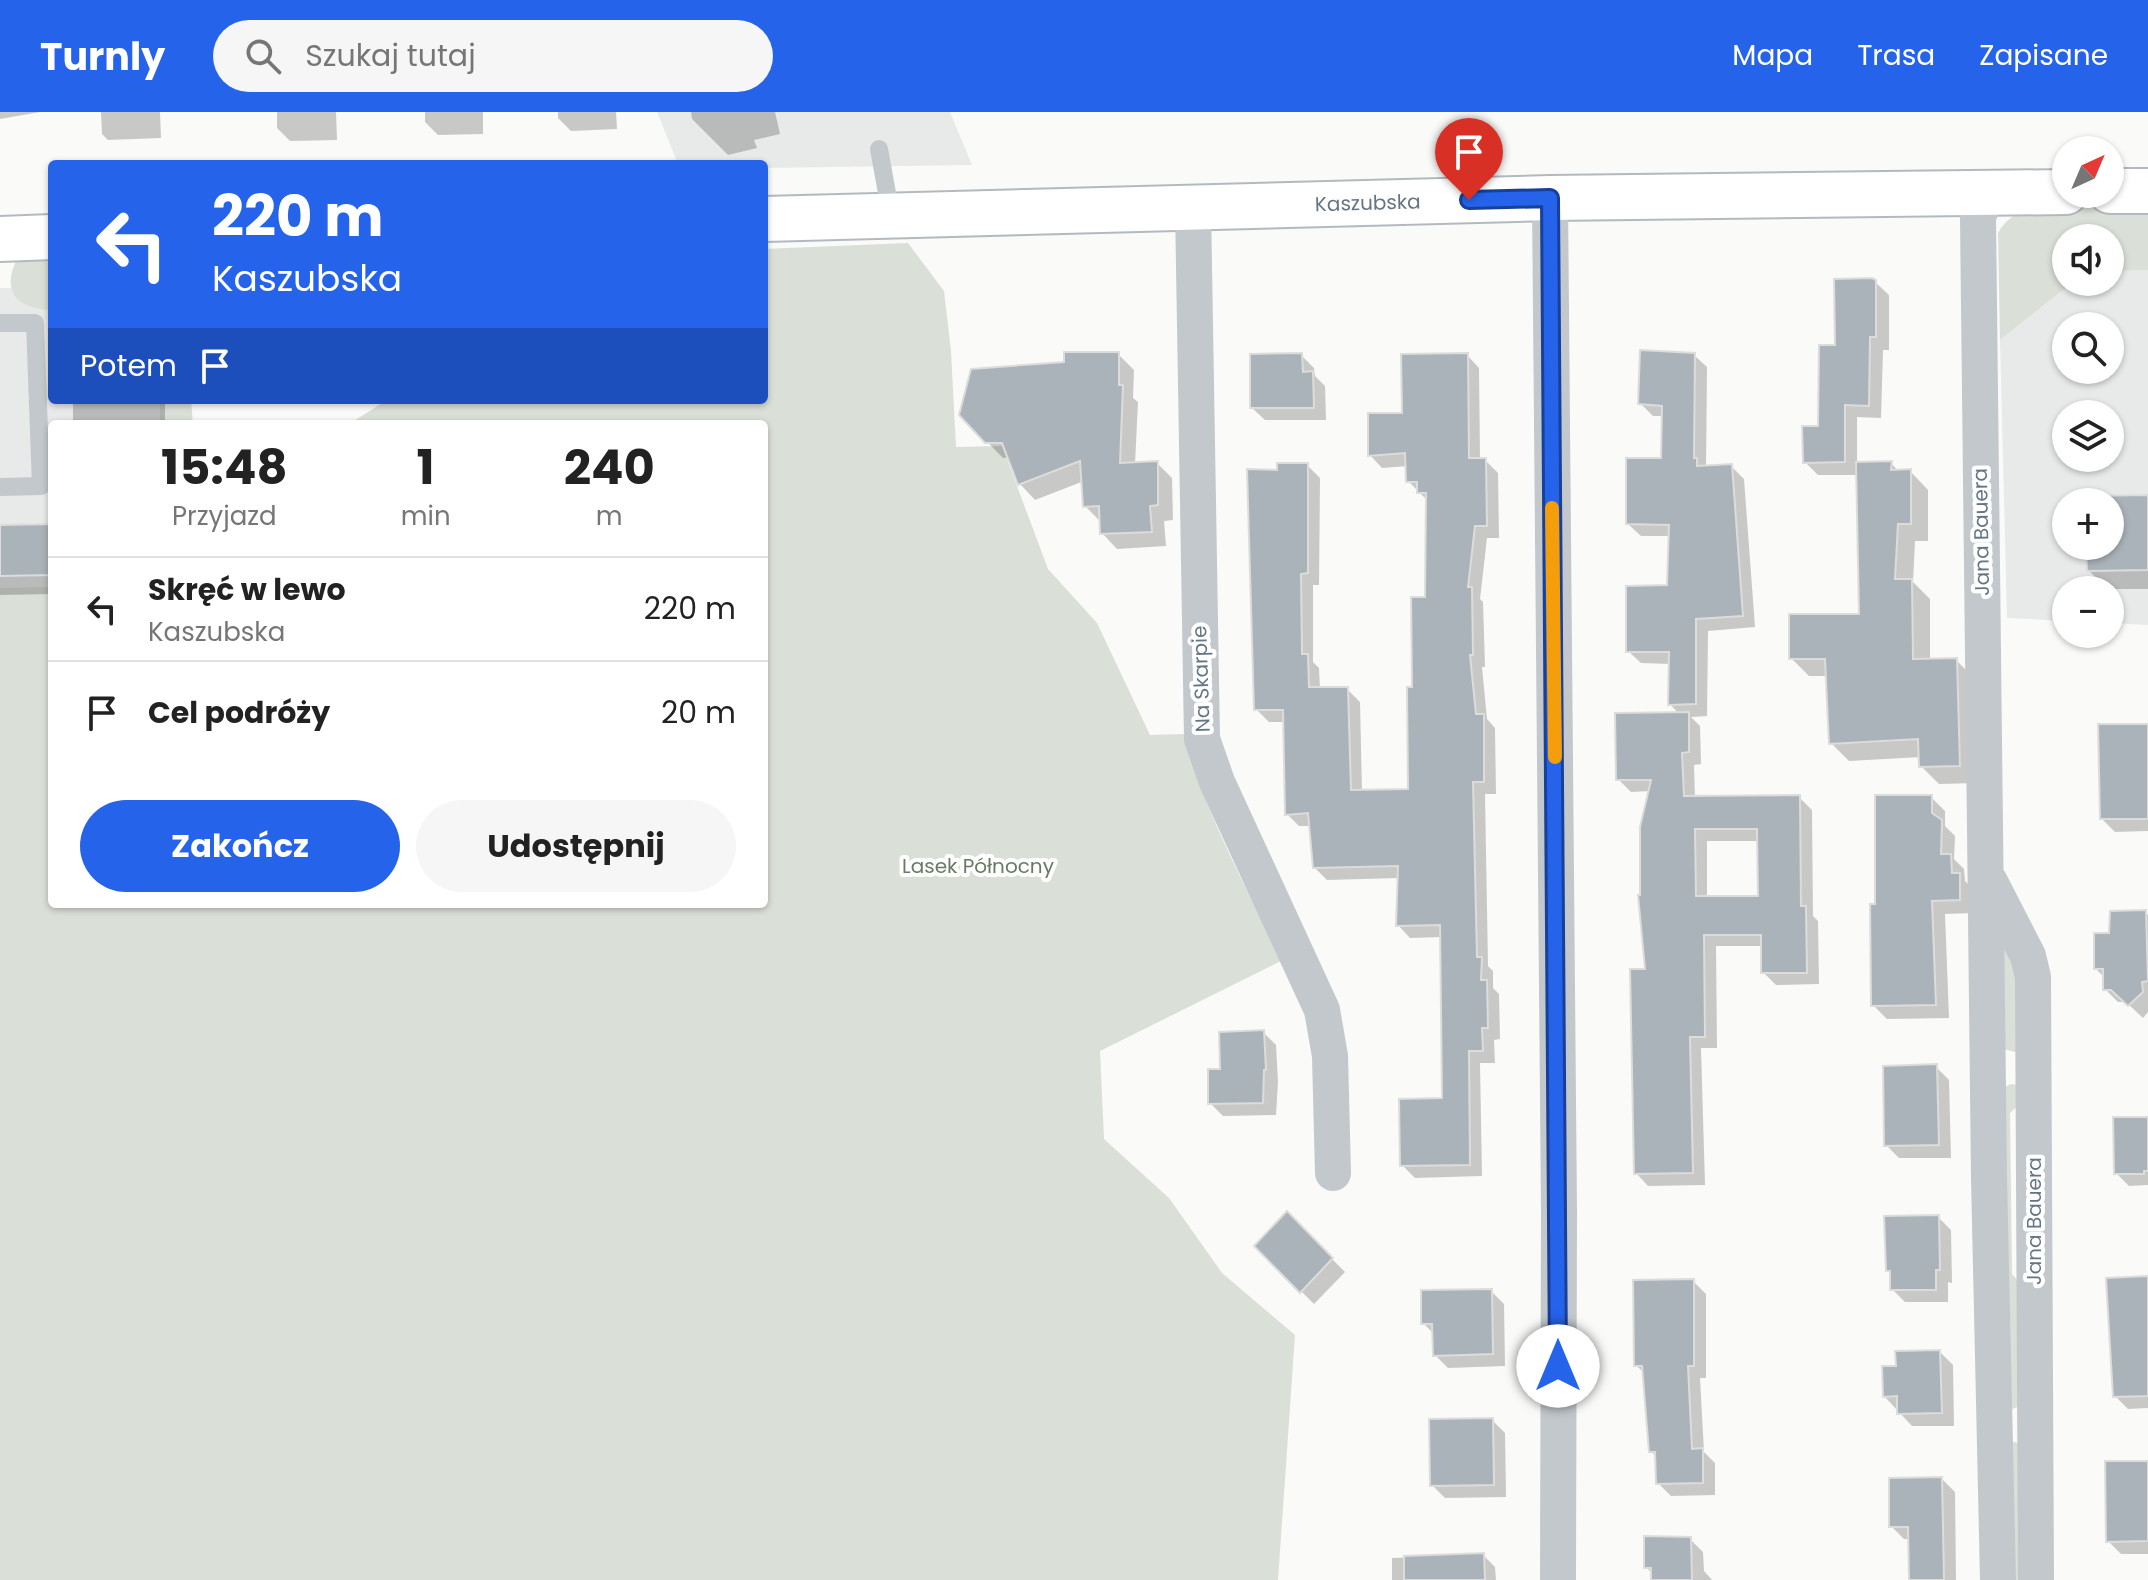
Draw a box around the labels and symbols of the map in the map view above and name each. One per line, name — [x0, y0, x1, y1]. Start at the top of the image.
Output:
pin — [1435, 118, 1503, 200]
north arrow — [2052, 136, 2124, 208]
street label: Kaszubska — [1315, 187, 1421, 218]
street label: Jana Bauera — [1966, 468, 1996, 596]
street label: Na Skarpie — [1185, 625, 1217, 733]
park label: Lasek Północny — [902, 852, 1054, 880]
street label: Jana Bauera — [2020, 1157, 2048, 1285]
position arrow — [1516, 1324, 1600, 1408]

